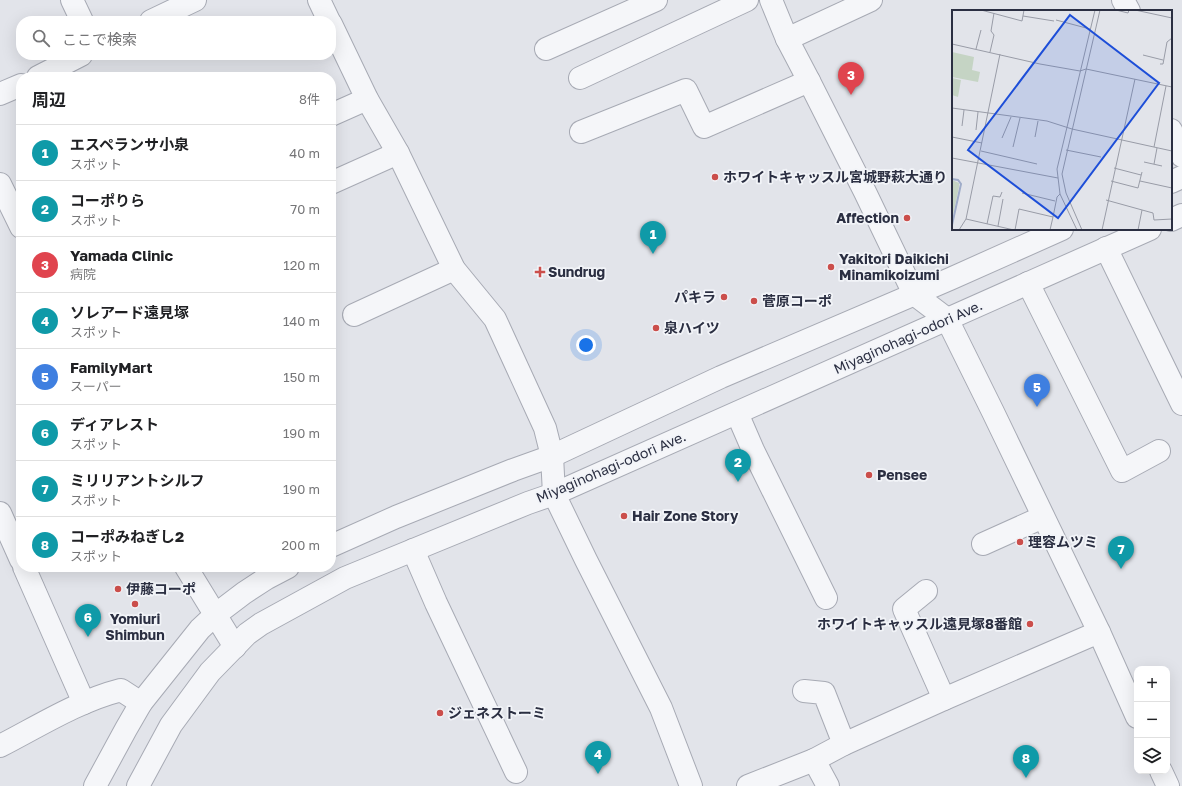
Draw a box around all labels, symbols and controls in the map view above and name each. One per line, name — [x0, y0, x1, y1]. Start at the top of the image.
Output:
inset map — [952, 10, 1172, 230]
search box — [16, 16, 336, 60]
icon: search — [30, 27, 52, 49]
text: ここで検索 — [62, 30, 137, 48]
pin: 3 — [838, 62, 864, 95]
text: 周辺 — [32, 89, 66, 110]
text: 8件 — [299, 91, 320, 107]
text: エスペランサ小泉 — [70, 135, 189, 153]
text: 1 — [42, 145, 48, 161]
text: 40 m — [289, 145, 320, 161]
text: スポット — [70, 156, 122, 172]
place label: ホワイトキャッスル宮城野萩大通り — [723, 168, 947, 185]
marker: ホワイトキャッスル宮城野萩大通り — [710, 172, 720, 182]
text: コーポりら — [70, 191, 145, 209]
text: 2 — [41, 201, 49, 217]
text: 70 m — [290, 201, 320, 217]
place label: Affection — [836, 209, 899, 226]
text: スポット — [70, 212, 122, 228]
marker: Affection — [902, 213, 912, 223]
pin: 1 — [640, 221, 666, 254]
text: Yamada Clinic — [70, 246, 173, 264]
place label: Yakitori Daikichi Minamikoizumi — [839, 250, 949, 283]
text: 3 — [41, 257, 49, 273]
text: 120 m — [283, 257, 320, 273]
marker: Yakitori Daikichi Minamikoizumi — [826, 262, 836, 272]
place label: Sundrug — [548, 263, 605, 280]
text: 病院 — [70, 266, 96, 282]
marker: Sundrug — [535, 267, 545, 277]
place label: パキラ — [674, 288, 716, 305]
marker: パキラ — [719, 292, 729, 302]
place label: 菅原コーポ — [762, 292, 832, 309]
marker: 菅原コーポ — [749, 296, 759, 306]
street label: Miyaginohagi-odori Ave. — [831, 296, 985, 377]
text: ソレアード遠見塚 — [70, 303, 189, 321]
text: 4 — [41, 313, 49, 329]
text: 140 m — [283, 313, 320, 329]
place label: 泉ハイツ — [664, 319, 720, 336]
marker: 泉ハイツ — [651, 323, 661, 333]
text: スポット — [70, 324, 122, 340]
your location — [576, 335, 596, 355]
text: FamilyMart — [70, 358, 152, 376]
text: 5 — [41, 369, 49, 385]
text: 150 m — [283, 369, 320, 385]
pin: 5 — [1024, 374, 1050, 407]
text: スーパー — [70, 378, 122, 394]
text: ディアレスト — [70, 415, 159, 433]
text: 6 — [41, 425, 49, 441]
text: 190 m — [283, 425, 320, 441]
street label: Miyaginohagi-odori Ave. — [533, 427, 688, 506]
text: スポット — [70, 436, 122, 452]
pin: 2 — [725, 449, 751, 482]
place label: Pensee — [877, 466, 927, 483]
marker: Pensee — [864, 470, 874, 480]
text: ミリリアントシルフ — [70, 471, 204, 489]
text: 7 — [41, 481, 49, 497]
text: 190 m — [283, 481, 320, 497]
text: スポット — [70, 492, 122, 508]
place label: Hair Zone Story — [632, 507, 739, 524]
marker: Hair Zone Story — [619, 511, 629, 521]
text: コーポみねぎし2 — [70, 527, 184, 545]
place label: 理容ムツミ — [1028, 533, 1098, 550]
pin: 7 — [1108, 536, 1134, 569]
text: 8 — [41, 537, 49, 553]
text: 200 m — [282, 537, 320, 553]
marker: 理容ムツミ — [1015, 537, 1025, 547]
text: スポット — [70, 548, 122, 564]
place label: 伊藤コーポ — [126, 580, 196, 597]
marker: 伊藤コーポ — [113, 584, 123, 594]
marker: Yomiuri Shimbun — [130, 599, 140, 609]
pin: 6 — [75, 604, 101, 637]
place label: Yomiuri Shimbun — [105, 610, 165, 643]
place label: ホワイトキャッスル遠見塚8番館 — [817, 615, 1022, 632]
marker: ホワイトキャッスル遠見塚8番館 — [1025, 619, 1035, 629]
map controls — [1134, 666, 1170, 774]
button: + — [1134, 666, 1170, 702]
button: − — [1134, 702, 1170, 738]
place label: ジェネストーミ — [448, 704, 546, 721]
marker: ジェネストーミ — [435, 708, 445, 718]
button: layers — [1134, 738, 1170, 774]
pin: 4 — [585, 741, 611, 774]
pin: 8 — [1013, 745, 1039, 778]

